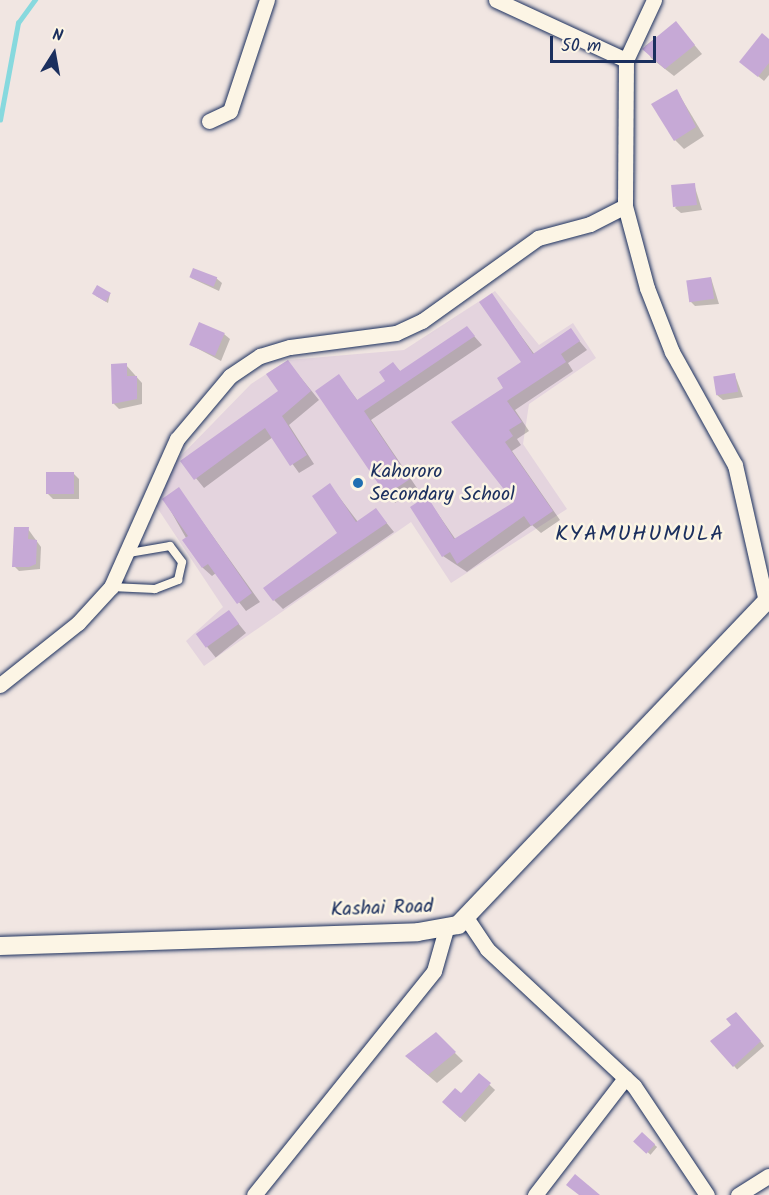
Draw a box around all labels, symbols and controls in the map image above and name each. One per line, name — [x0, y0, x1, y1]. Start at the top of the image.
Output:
text: N — [50, 23, 65, 49]
north arrow — [24, 24, 84, 84]
scale bar — [553, 24, 660, 62]
text: 50 m — [561, 32, 601, 61]
place label: Kahororo Secondary School — [370, 460, 515, 507]
marker: Kahororo Secondary School — [351, 476, 365, 490]
district label: KYAMUHUMULA — [555, 522, 725, 548]
street label: Kashai Road — [330, 895, 434, 923]

